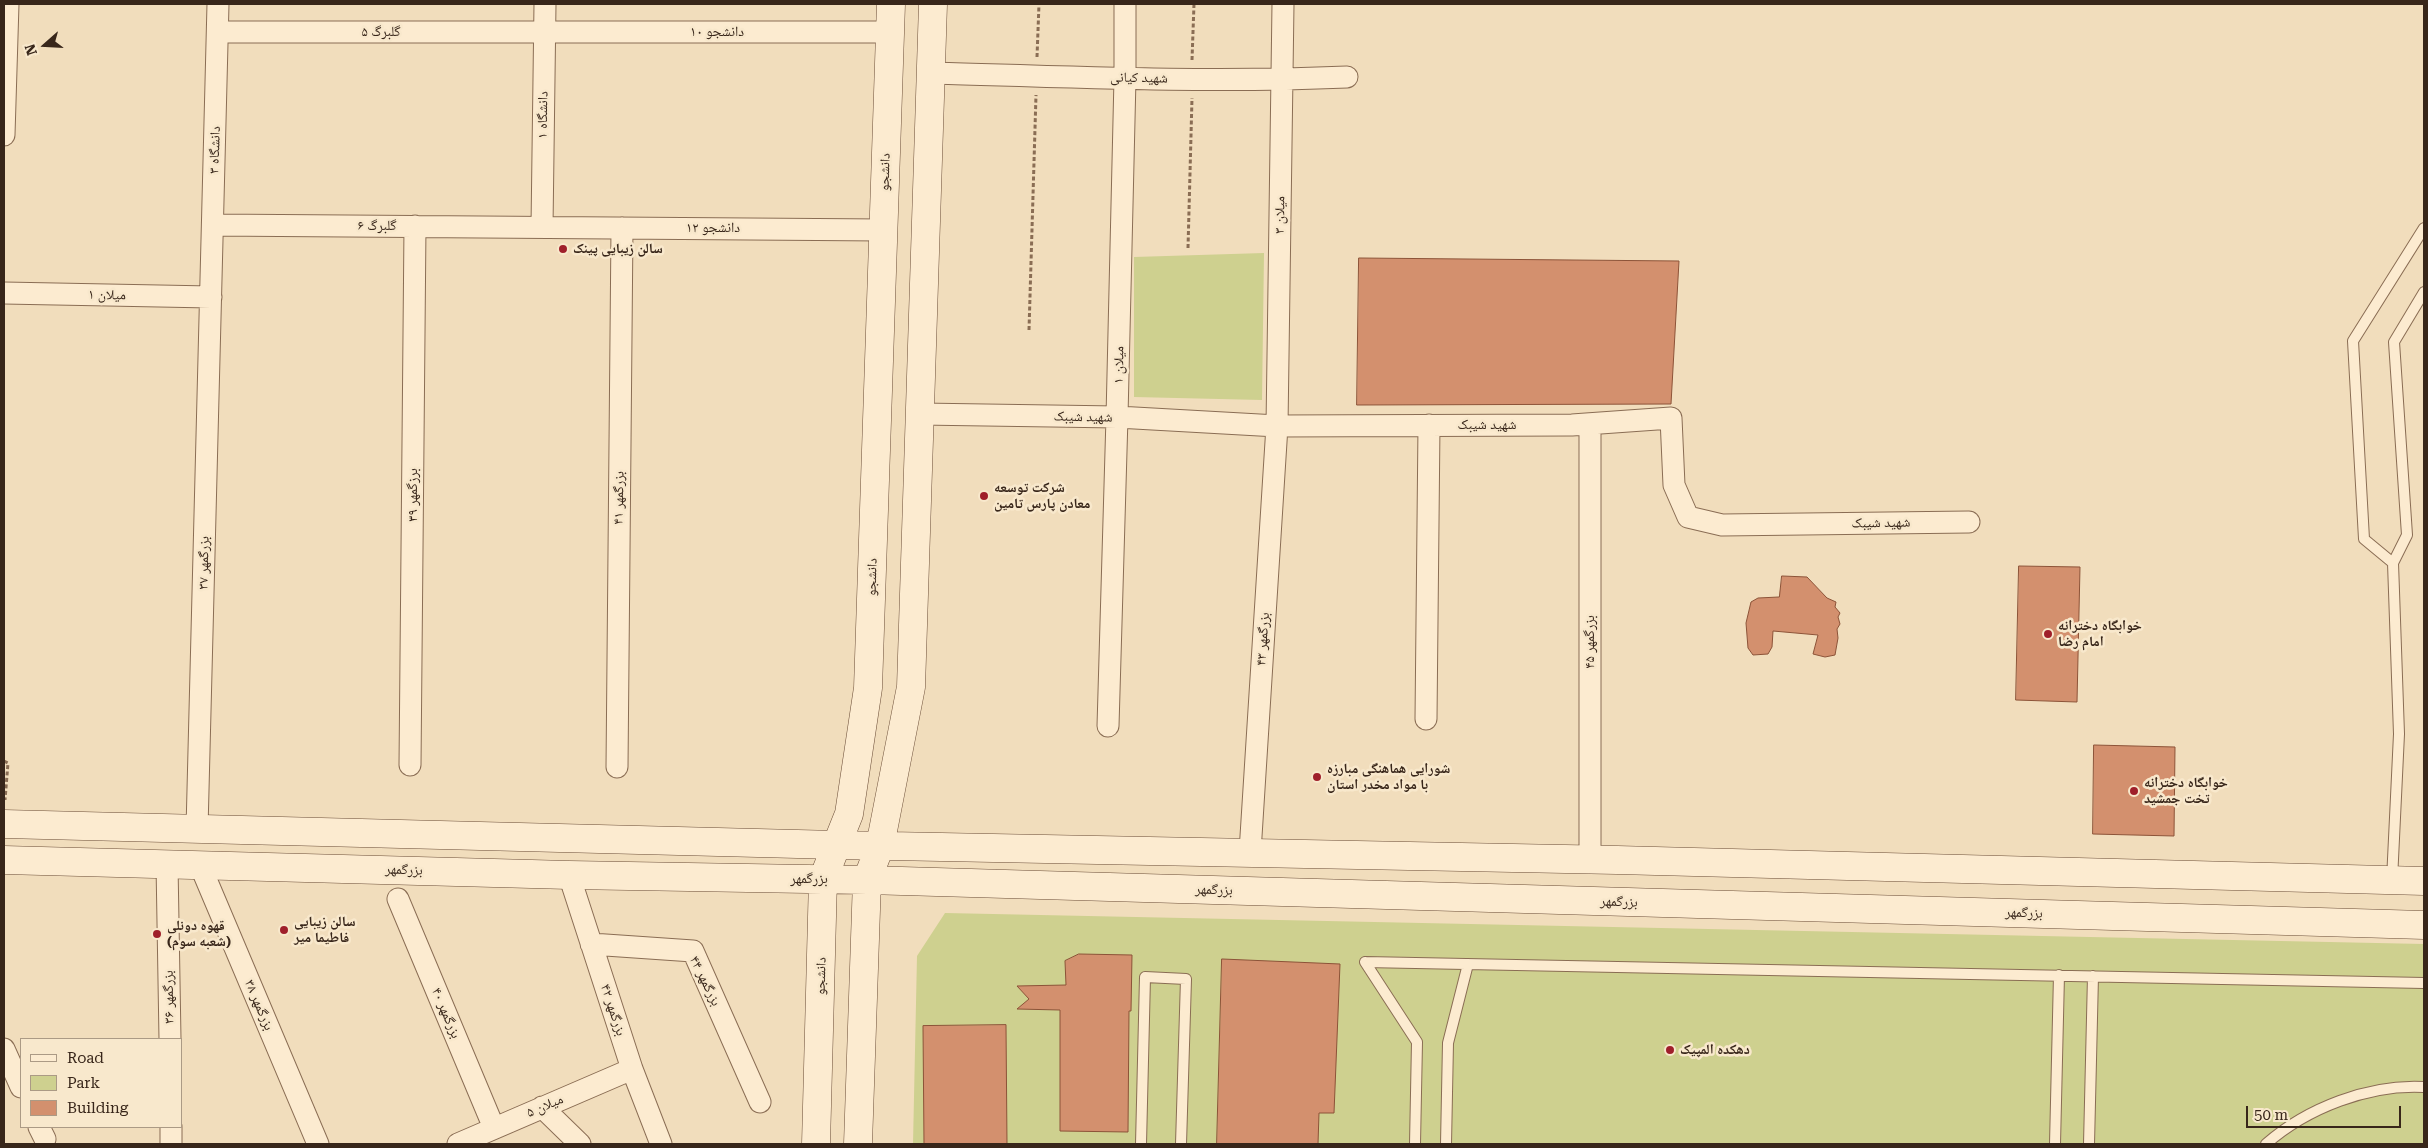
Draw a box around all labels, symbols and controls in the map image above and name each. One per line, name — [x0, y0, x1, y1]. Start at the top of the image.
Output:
north arrow — [20, 20, 70, 70]
street label: گلبرگ ۵ — [362, 24, 400, 40]
street label: دانشجو ۱۰ — [690, 24, 744, 40]
text: N — [21, 42, 40, 58]
street label: شهید کیانی — [1110, 69, 1168, 87]
street label: دانشگاه ۱ — [534, 91, 552, 139]
street label: دانشگاه ۳ — [206, 126, 224, 174]
street label: دانشجو — [876, 153, 894, 191]
street label: میلان ۳ — [1271, 196, 1289, 234]
street label: گلبرگ ۶ — [358, 218, 396, 234]
street label: دانشجو ۱۲ — [686, 220, 740, 236]
place label: سالن زیبایی پینک — [573, 241, 663, 257]
marker: سالن زیبایی پینک — [557, 243, 569, 255]
street label: میلان ۱ — [88, 286, 126, 304]
street label: میلان ۱ — [1110, 346, 1128, 384]
street label: شهید شیبک — [1053, 408, 1113, 426]
street label: شهید شیبک — [1458, 417, 1516, 433]
street label: برزگمهر ۳۹ — [405, 468, 421, 522]
street label: بزرگمهر ۴۱ — [610, 471, 628, 525]
place label: شرکت توسعه معادن پارس تامین — [994, 480, 1090, 512]
marker: شرکت توسعه معادن پارس تامین — [978, 490, 990, 502]
street label: شهید شیبک — [1851, 514, 1911, 532]
street label: بزرگمهر ۳۷ — [195, 536, 213, 590]
street label: دانشجو — [863, 558, 881, 596]
street label: بزرگمهر ۴۳ — [1253, 612, 1273, 666]
street label: بزرگمهر ۴۵ — [1582, 615, 1598, 669]
place label: خوابگاه دخترانه امام رضا — [2058, 618, 2142, 650]
marker: خوابگاه دخترانه امام رضا — [2042, 628, 2054, 640]
place label: شورایی هماهنگی مبارزه با مواد مخدر استان — [1327, 761, 1450, 794]
marker: شورایی هماهنگی مبارزه با مواد مخدر استان — [1311, 771, 1323, 783]
place label: خوابگاه دخترانه تخت جمشید — [2144, 775, 2228, 808]
marker: خوابگاه دخترانه تخت جمشید — [2128, 785, 2140, 797]
street label: بزرگمهر — [385, 861, 423, 879]
street label: بزرگمهر — [790, 871, 828, 887]
street label: بزرگمهر — [1195, 881, 1233, 899]
street label: بزرگمهر — [1600, 893, 1638, 911]
street label: بزرگمهر — [2005, 904, 2043, 922]
place label: سالن زیبایی فاطیما میر — [294, 914, 355, 946]
place label: قهوه دونلی (شعبه سوم) — [167, 918, 231, 950]
marker: سالن زیبایی فاطیما میر — [278, 924, 290, 936]
marker: قهوه دونلی (شعبه سوم) — [151, 928, 163, 940]
street label: بزرگمهر ۴۴ — [686, 953, 724, 1009]
street label: دانشجو — [812, 957, 830, 995]
street label: بزرگمهر ۳۶ — [160, 970, 178, 1024]
street label: بزرگمهر ۳۸ — [241, 977, 277, 1033]
street label: بزرگمهر ۴۲ — [597, 982, 629, 1038]
street label: بزرگمهر ۴۰ — [428, 985, 464, 1041]
legend — [20, 1038, 182, 1128]
place label: دهکده المپیک — [1680, 1042, 1750, 1058]
marker: دهکده المپیک — [1664, 1044, 1676, 1056]
text: Road — [67, 1049, 104, 1067]
text: Park — [67, 1074, 100, 1092]
street label: میلان ۵ — [524, 1091, 566, 1121]
scale bar — [2248, 1096, 2403, 1128]
text: Building — [67, 1099, 128, 1117]
text: 50 m — [2254, 1106, 2288, 1124]

